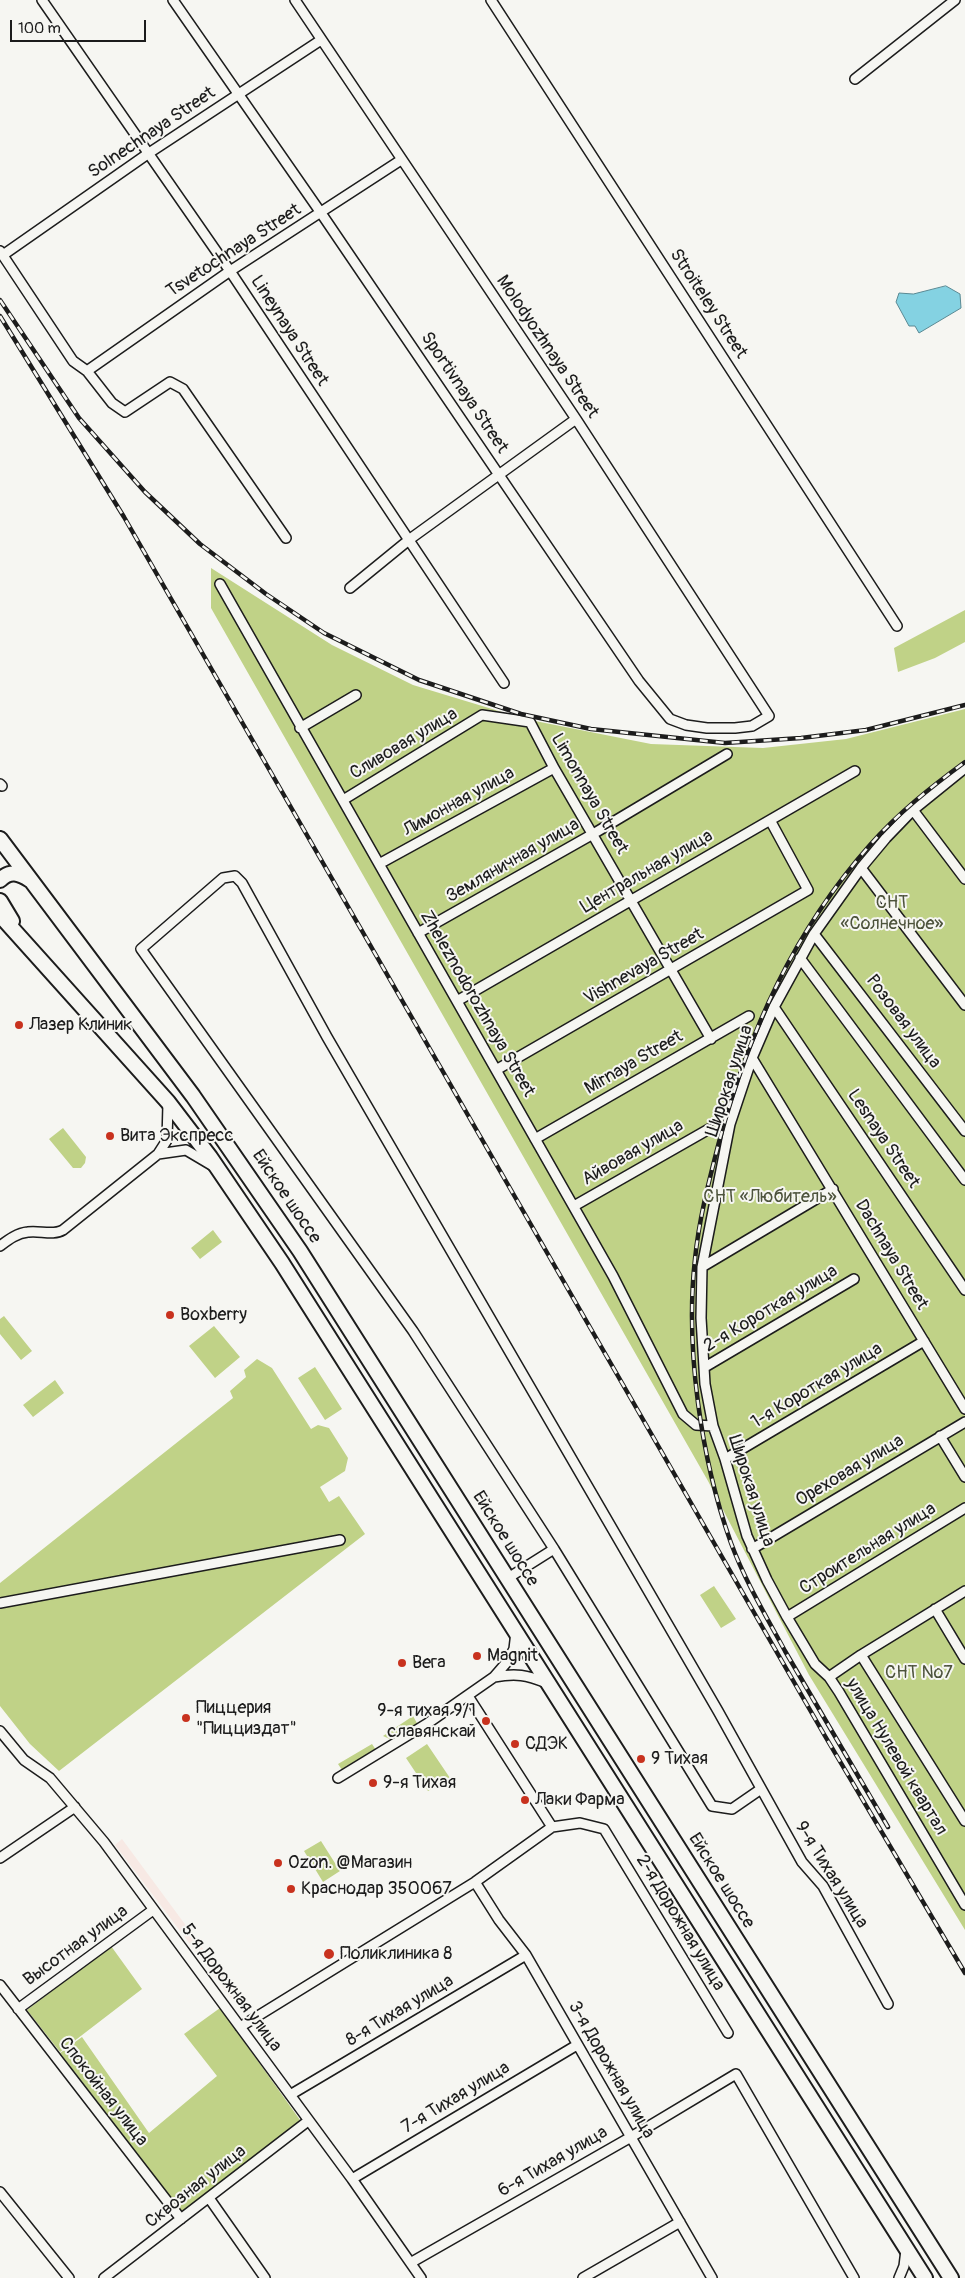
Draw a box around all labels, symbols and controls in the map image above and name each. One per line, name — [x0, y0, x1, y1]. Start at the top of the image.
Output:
scale bar — [12, 10, 149, 42]
text: 100 m — [18, 19, 61, 38]
street label: Solnechnaya Street — [84, 83, 220, 183]
street label: Tsvetochnaya Street — [163, 199, 305, 303]
street label: Stroiteley Street — [665, 245, 751, 363]
street label: Molodyozhnaya Street — [491, 271, 603, 423]
street label: Lineynaya Street — [245, 272, 333, 390]
street label: Sportivnaya Street — [415, 328, 513, 458]
street label: Сливовая улица — [346, 703, 462, 785]
street label: Limonnaya Street — [546, 730, 632, 858]
street label: Лимонная улица — [400, 763, 518, 841]
street label: Земляничная улица — [443, 814, 583, 908]
street label: Центральная улица — [577, 825, 717, 919]
park label: СНТ «Солнечное» — [841, 892, 943, 934]
street label: Zheleznodorozhnaya Street — [415, 907, 539, 1101]
street label: Vishnevaya Street — [580, 924, 708, 1010]
street label: Розовая улица — [861, 971, 945, 1073]
place label: Лазер Клиник — [29, 1014, 132, 1036]
marker: Лазер Клиник — [13, 1019, 25, 1031]
street label: Широкая улица — [702, 1023, 758, 1139]
street label: Mirnaya Street — [581, 1026, 687, 1100]
street label: Lesnaya Street — [842, 1086, 924, 1192]
street label: Айвовая улица — [579, 1115, 687, 1191]
place label: Вита Экспресс — [120, 1125, 234, 1147]
marker: Вита Экспресс — [104, 1130, 116, 1142]
street label: Ейское шоссе — [247, 1146, 325, 1248]
park label: СНТ «Любитель» — [703, 1186, 837, 1208]
street label: Dachnaya Street — [850, 1196, 932, 1314]
street label: 2-я Короткая улица — [700, 1261, 842, 1357]
place label: Boxberry — [180, 1304, 247, 1326]
marker: Boxberry — [164, 1309, 176, 1321]
street label: 1-я Короткая улица — [748, 1338, 886, 1434]
street label: Ореховая улица — [792, 1430, 908, 1512]
street label: Широкая улица — [723, 1433, 779, 1549]
street label: Ейское шоссе — [467, 1487, 543, 1591]
street label: Строительная улица — [796, 1498, 940, 1600]
place label: Magnit — [487, 1645, 538, 1667]
marker: Magnit — [471, 1650, 483, 1662]
place label: Вега — [412, 1652, 446, 1674]
marker: Вега — [396, 1657, 408, 1669]
park label: СНТ №7 — [885, 1662, 953, 1684]
street label: улица Нулевой квартал — [841, 1675, 951, 1839]
place label: Пиццерия "Пицциздат" — [196, 1697, 297, 1740]
place label: 9-я тихая 9/1 славянскай — [377, 1700, 476, 1742]
marker: Пиццерия "Пицциздат" — [180, 1712, 192, 1724]
marker: 9-я тихая 9/1 славянскай — [480, 1715, 492, 1727]
place label: СДЭК — [525, 1733, 568, 1755]
marker: СДЭК — [509, 1738, 521, 1750]
place label: 9 Тихая — [651, 1748, 708, 1770]
marker: 9 Тихая — [635, 1753, 647, 1765]
place label: 9-я Тихая — [383, 1772, 456, 1794]
marker: 9-я Тихая — [367, 1777, 379, 1789]
place label: Лаки Фарма — [535, 1789, 625, 1811]
marker: Лаки Фарма — [519, 1794, 531, 1806]
street label: 9-я Тихая улица — [790, 1818, 872, 1932]
street label: Ейское шоссе — [683, 1829, 759, 1933]
street label: 2-я Дорожная улица — [631, 1851, 729, 1995]
place label: Ozon. @Магазин — [288, 1852, 412, 1874]
marker: Ozon. @Магазин — [272, 1857, 284, 1869]
place label: Краснодар 350067 — [301, 1878, 452, 1900]
marker: Краснодар 350067 — [285, 1883, 297, 1895]
street label: Высотная улица — [19, 1901, 133, 1991]
street label: 5-я Дорожная улица — [176, 1920, 286, 2056]
place label: Поликлиника 8 — [340, 1943, 452, 1965]
marker: Поликлиника 8 — [322, 1947, 336, 1961]
street label: 8-я Тихая улица — [342, 1970, 458, 2052]
street label: 3-я Дорожная улица — [563, 1998, 659, 2142]
street label: Спокойная улица — [54, 2033, 152, 2151]
street label: 7-я Тихая улица — [398, 2057, 514, 2139]
street label: 6-я Тихая улица — [494, 2122, 612, 2202]
street label: Сквозная улица — [141, 2141, 251, 2233]

